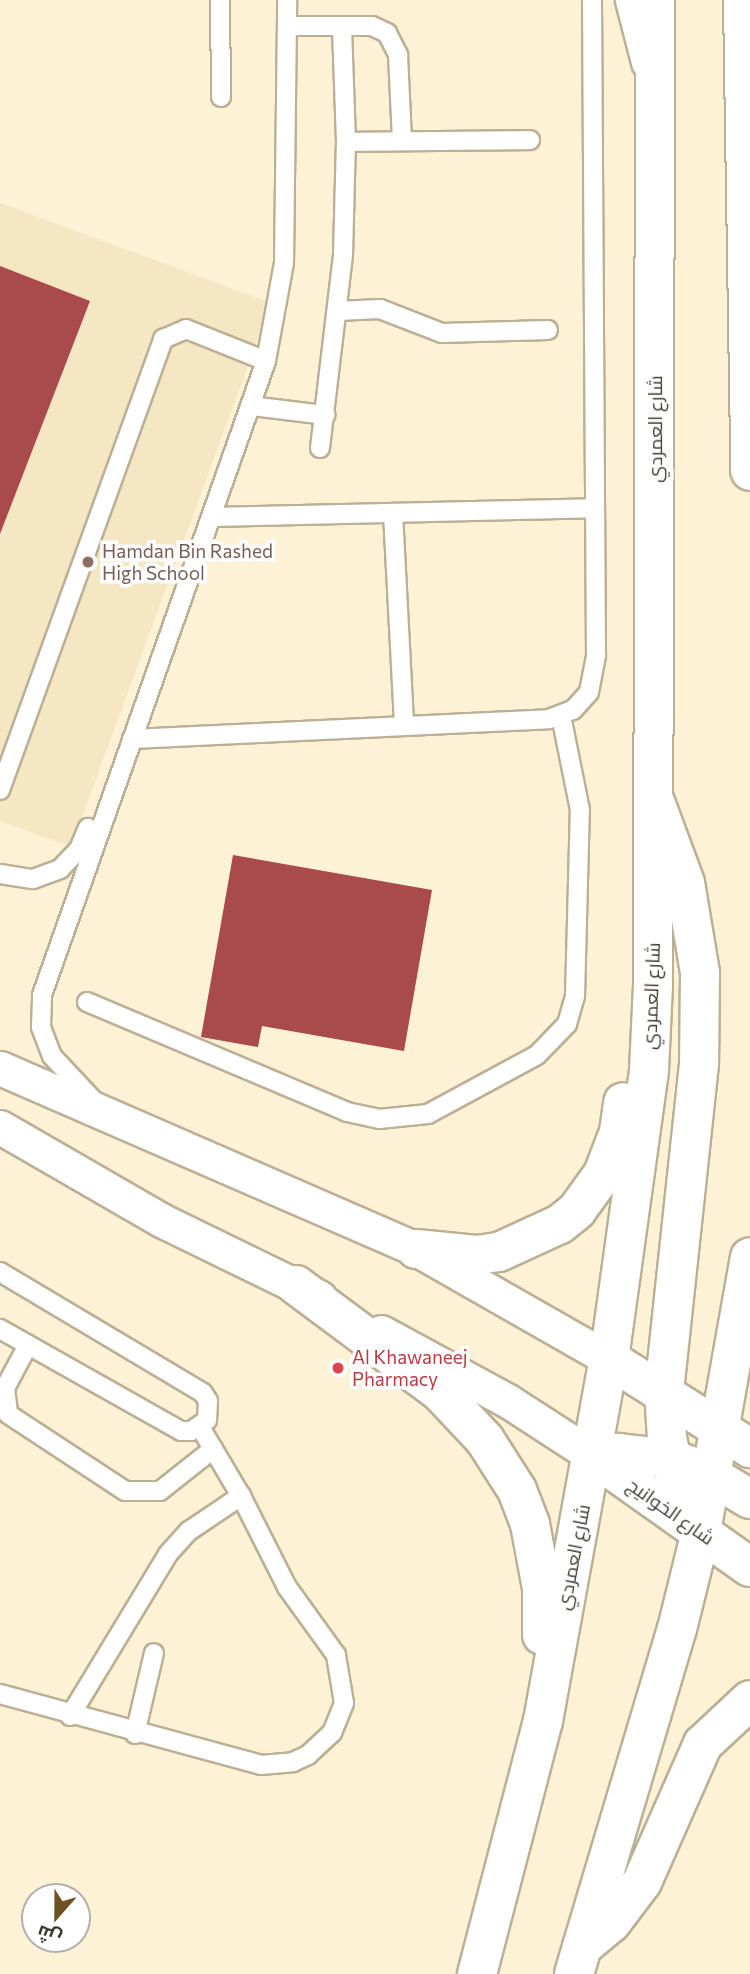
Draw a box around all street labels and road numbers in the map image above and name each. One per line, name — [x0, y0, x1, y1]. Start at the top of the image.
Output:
street label: شارع العمردي — [644, 375, 666, 483]
street label: شارع العمردي — [638, 942, 664, 1050]
street label: شارع الخوانيج — [623, 1473, 719, 1549]
street label: شارع العمردي — [552, 1502, 594, 1612]

